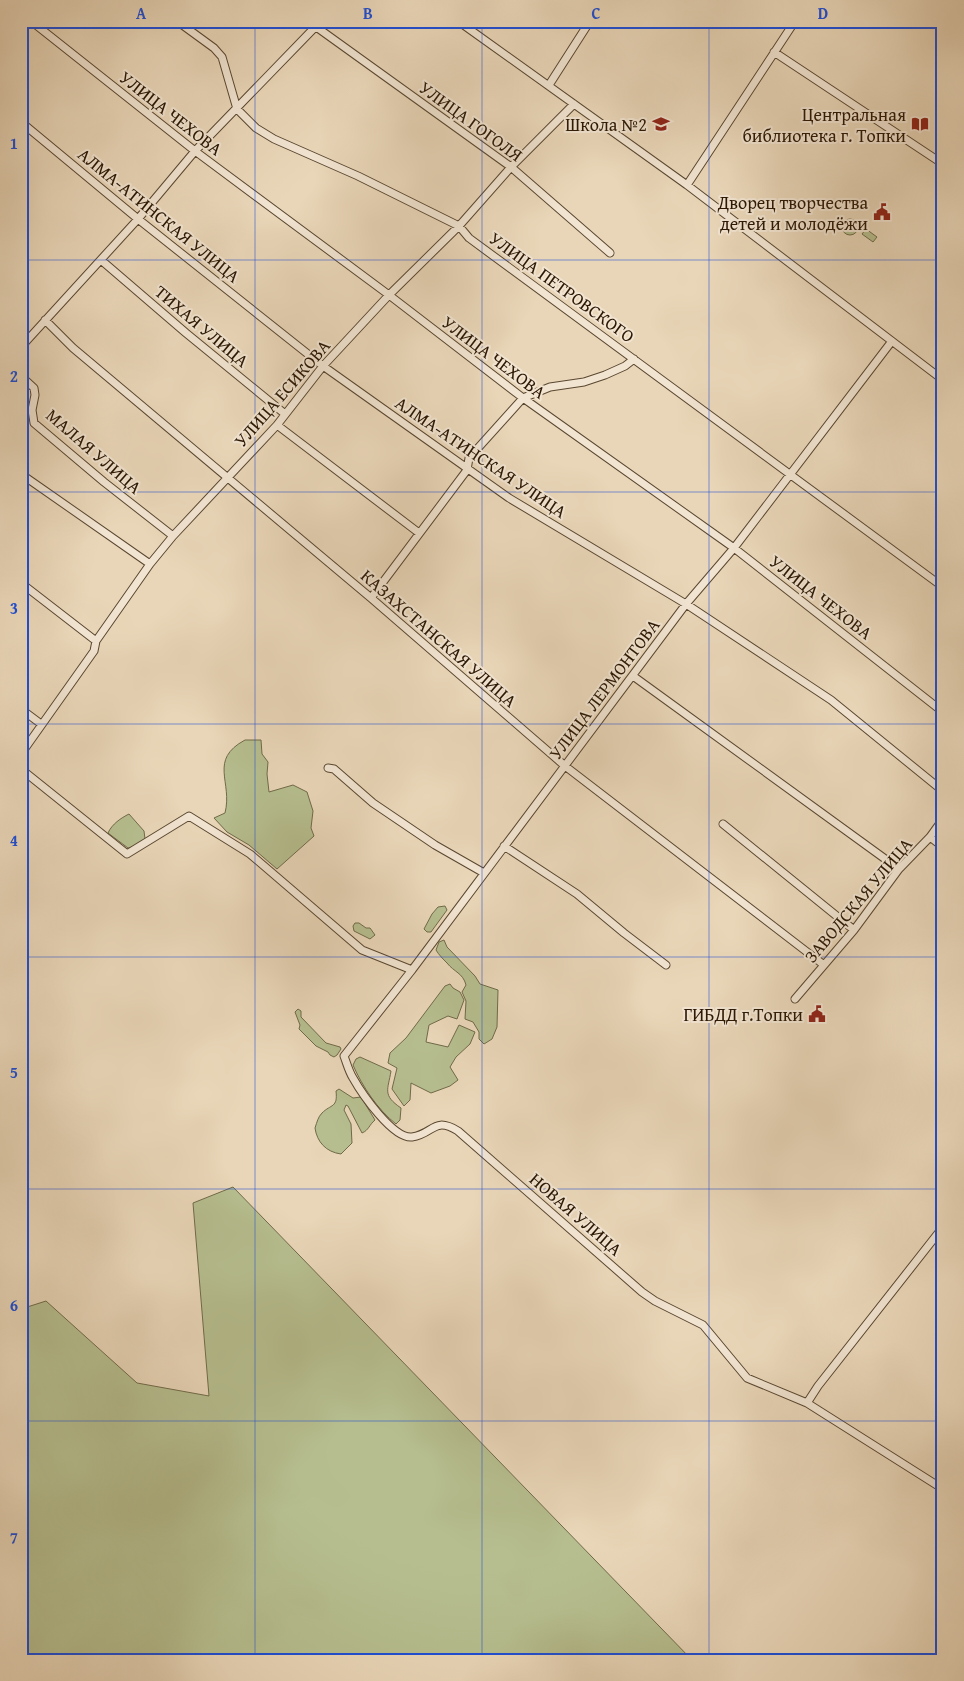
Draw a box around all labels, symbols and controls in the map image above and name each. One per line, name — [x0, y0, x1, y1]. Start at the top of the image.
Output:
text: A — [136, 1, 147, 25]
text: B — [363, 1, 373, 25]
text: C — [591, 1, 601, 25]
text: D — [818, 1, 828, 25]
street label: УЛИЦА ЧЕХОВА — [114, 64, 228, 162]
street label: УЛИЦА ГОГОЛЯ — [414, 74, 529, 168]
place label: Центральная библиотека г. Топки — [742, 101, 906, 149]
place label: Школа №2 — [565, 111, 647, 138]
school or university icon: Школа №2 — [651, 114, 671, 134]
library icon: Центральная библиотека г. Топки — [910, 114, 930, 134]
text: 1 — [10, 131, 18, 155]
street label: АЛМА-АТИНСКАЯ УЛИЦА — [72, 141, 246, 289]
place label: Дворец творчества детей и молодёжи — [717, 189, 868, 237]
public building icon: Дворец творчества детей и молодёжи — [872, 202, 892, 222]
street label: УЛИЦА ПЕТРОВСКОГО — [484, 225, 640, 349]
street label: ТИХАЯ УЛИЦА — [149, 278, 255, 374]
street label: УЛИЦА ЧЕХОВА — [436, 309, 552, 405]
street label: УЛИЦА ЕСИКОВА — [227, 333, 337, 453]
text: 2 — [10, 364, 18, 388]
street label: АЛМА-АТИНСКАЯ УЛИЦА — [390, 389, 572, 525]
street label: МАЛАЯ УЛИЦА — [40, 402, 148, 500]
street label: УЛИЦА ЧЕХОВА — [764, 548, 878, 646]
street label: КАЗАХСТАНСКАЯ УЛИЦА — [355, 562, 523, 714]
text: 3 — [10, 596, 18, 620]
street label: УЛИЦА ЛЕРМОНТОВА — [542, 613, 666, 765]
text: 4 — [10, 828, 18, 852]
street label: ЗАВОДСКАЯ УЛИЦА — [797, 831, 919, 969]
place label: ГИБДД г.Топки — [683, 1001, 803, 1028]
public building icon: ГИБДД г.Топки — [807, 1004, 827, 1024]
text: 5 — [10, 1060, 18, 1084]
street label: НОВАЯ УЛИЦА — [524, 1166, 629, 1262]
text: 6 — [10, 1293, 18, 1317]
text: 7 — [10, 1525, 18, 1549]

